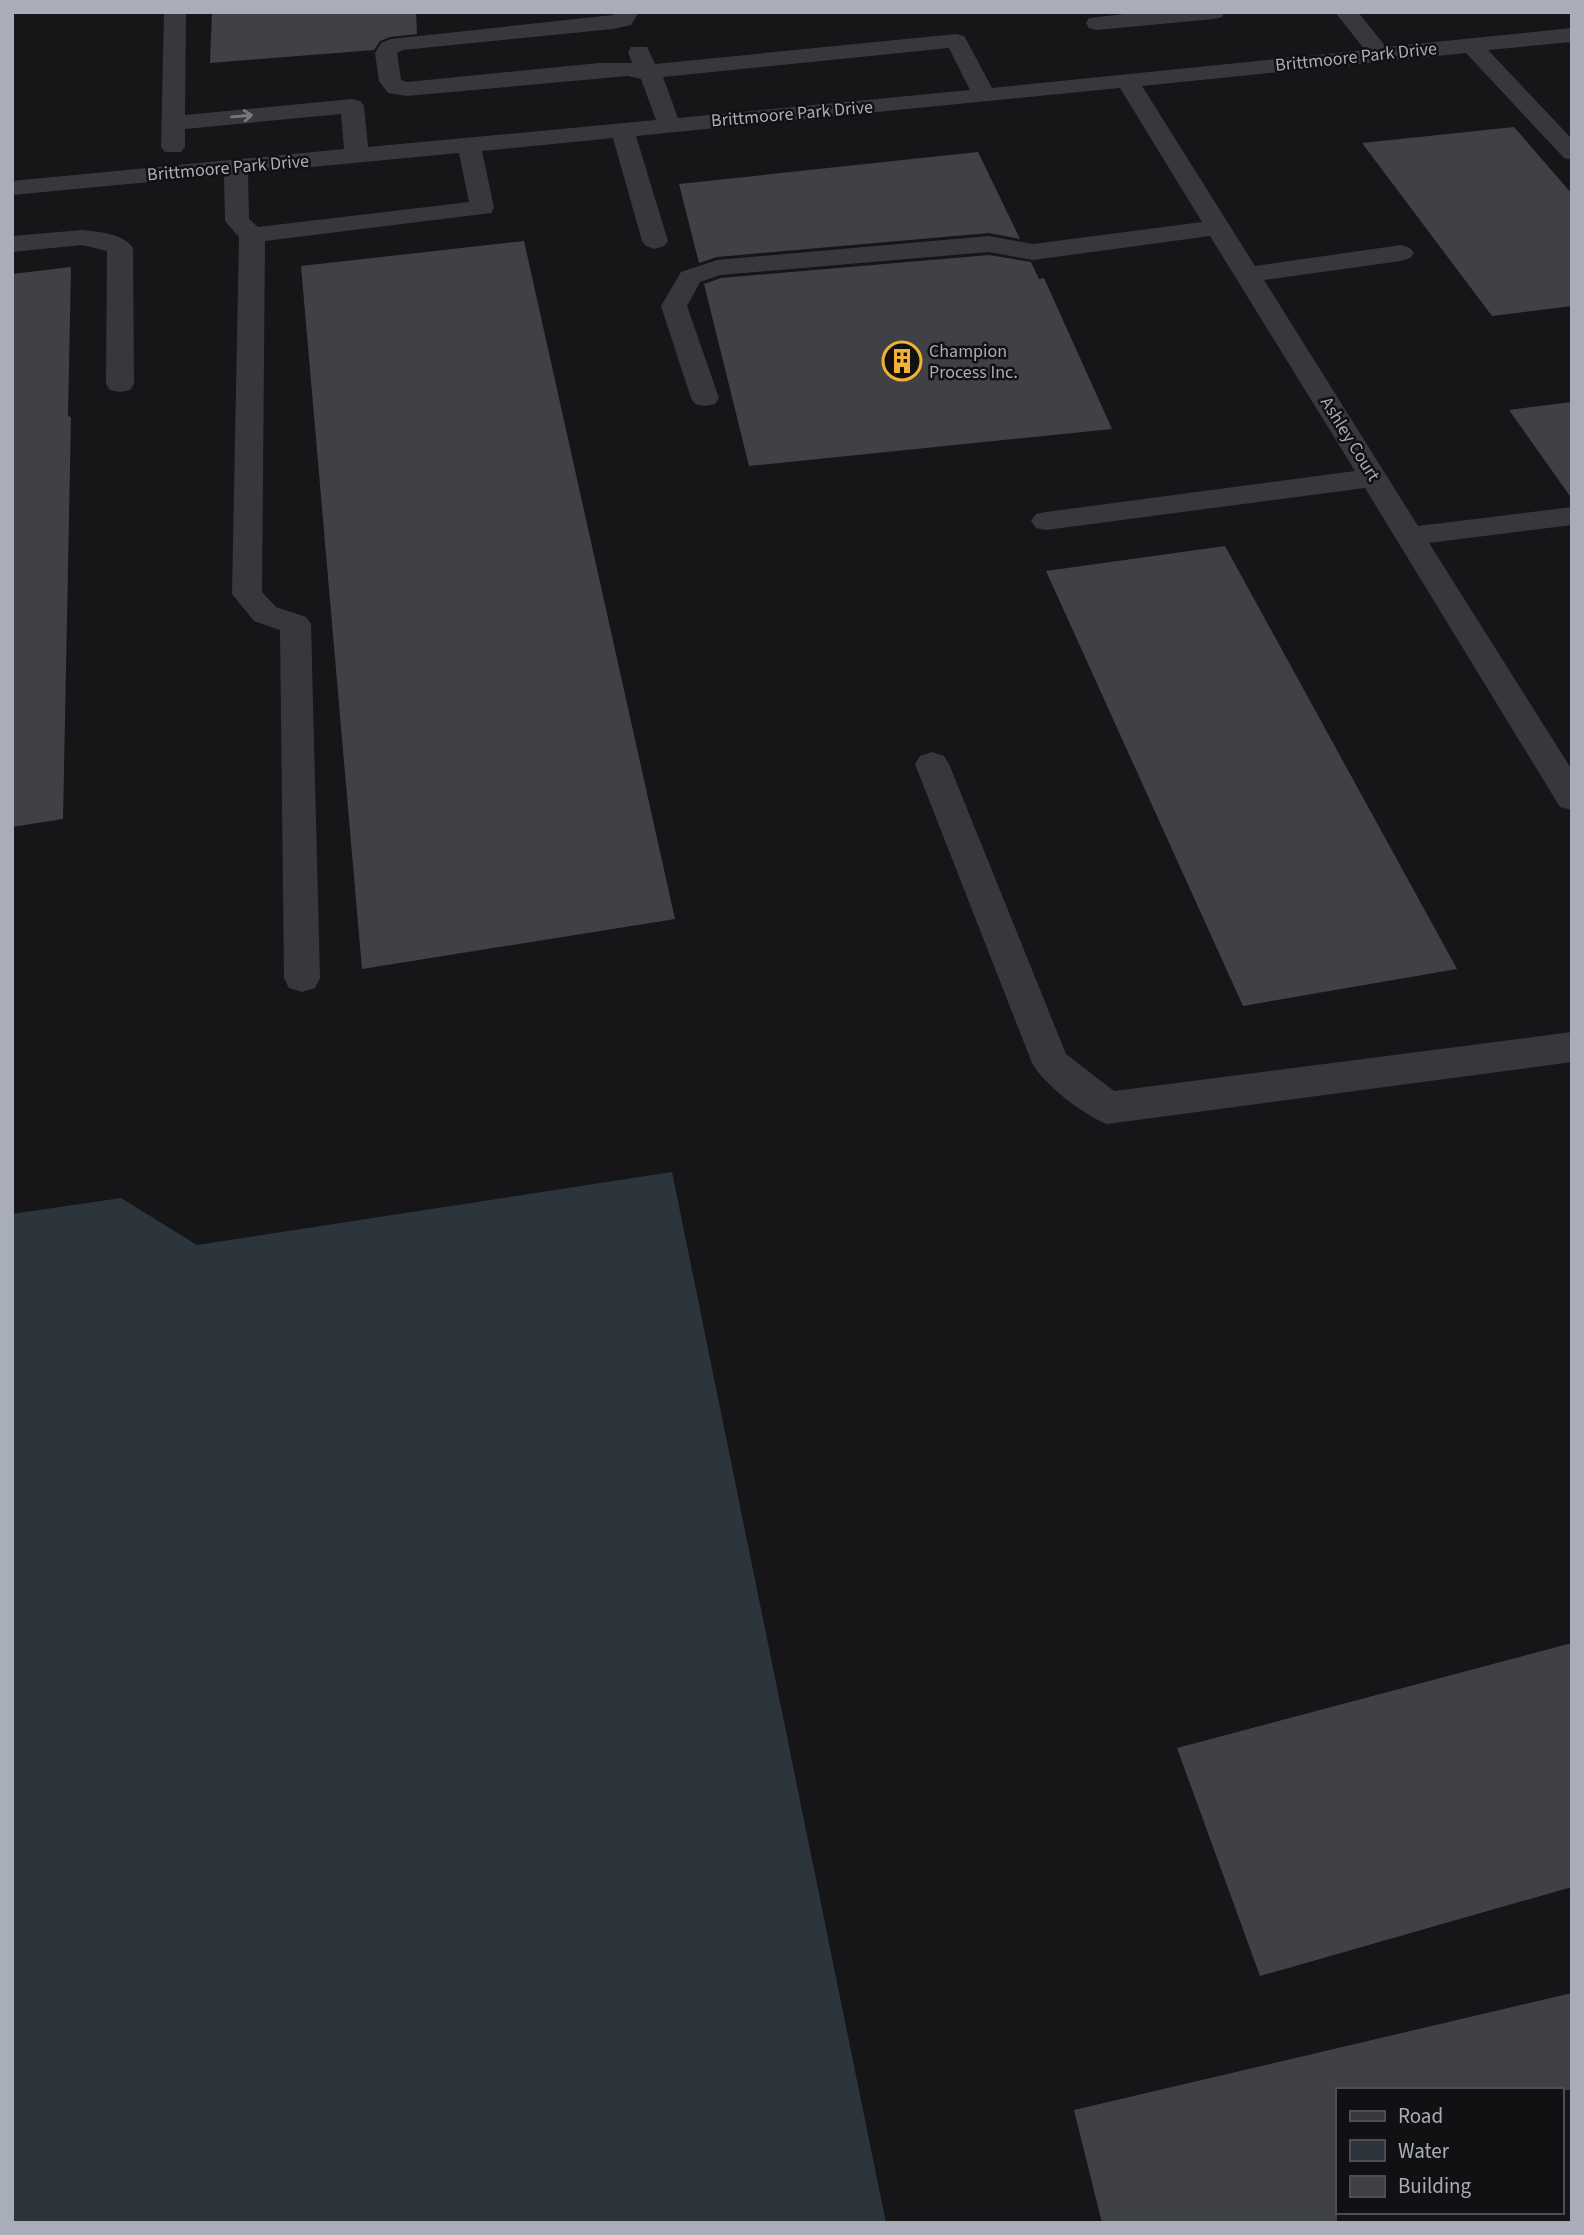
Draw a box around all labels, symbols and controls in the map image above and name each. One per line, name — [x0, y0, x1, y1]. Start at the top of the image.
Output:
street label: Brittmoore Park Drive — [1274, 36, 1438, 78]
street label: Brittmoore Park Drive — [710, 94, 874, 134]
one-way arrow — [230, 110, 253, 123]
street label: Brittmoore Park Drive — [146, 148, 310, 188]
place label: Champion Process Inc. — [929, 339, 1018, 385]
building icon: Champion Process Inc. — [881, 340, 923, 382]
street label: Ashley Court — [1314, 392, 1386, 486]
legend — [1336, 2088, 1563, 2214]
text: Road — [1398, 2101, 1443, 2131]
text: Water — [1398, 2136, 1450, 2166]
text: Building — [1398, 2171, 1472, 2201]

